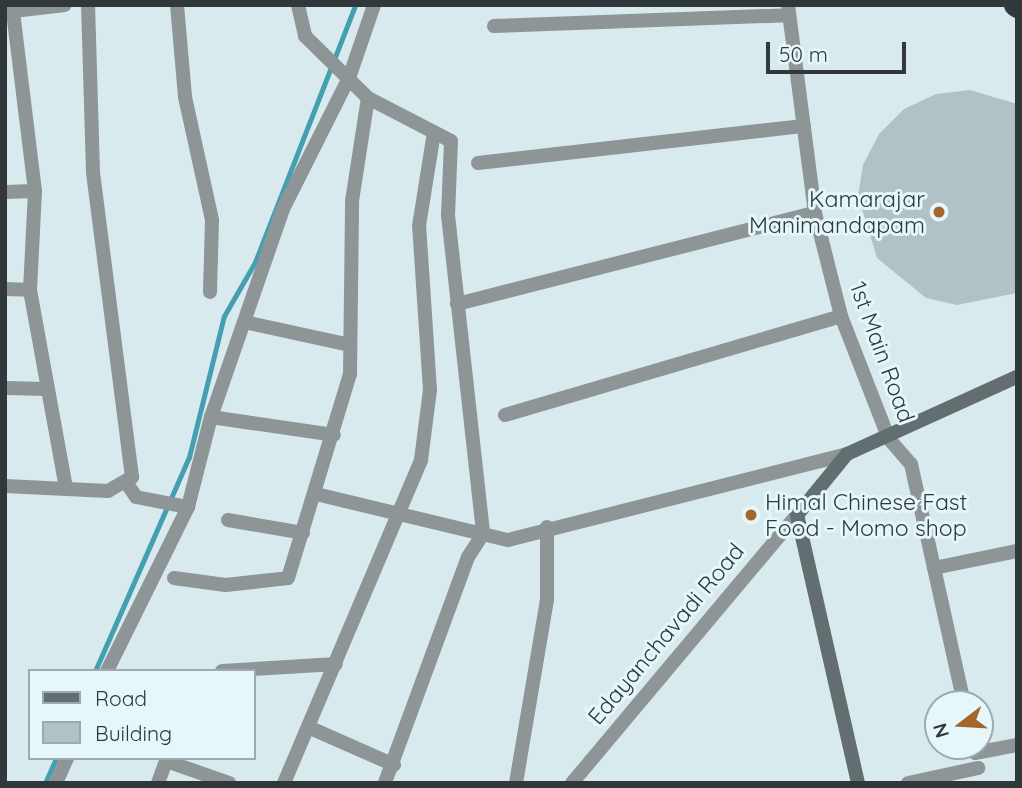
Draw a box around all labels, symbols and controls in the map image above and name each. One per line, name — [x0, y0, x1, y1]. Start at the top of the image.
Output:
scale bar — [770, 28, 910, 72]
text: 50 m — [779, 41, 828, 67]
place label: Kamarajar Manimandapam — [749, 185, 925, 239]
marker: Kamarajar Manimandapam — [931, 204, 947, 220]
street label: 1st Main Road — [844, 278, 920, 426]
place label: Himal Chinese Fast Food - Momo shop — [765, 488, 967, 542]
marker: Himal Chinese Fast Food - Momo shop — [743, 507, 759, 523]
street label: Edayanchavadi Road — [582, 538, 750, 730]
legend — [28, 669, 256, 760]
text: Road — [95, 685, 147, 711]
north arrow — [924, 690, 994, 760]
text: Building — [95, 720, 172, 746]
text: N — [927, 720, 954, 741]

